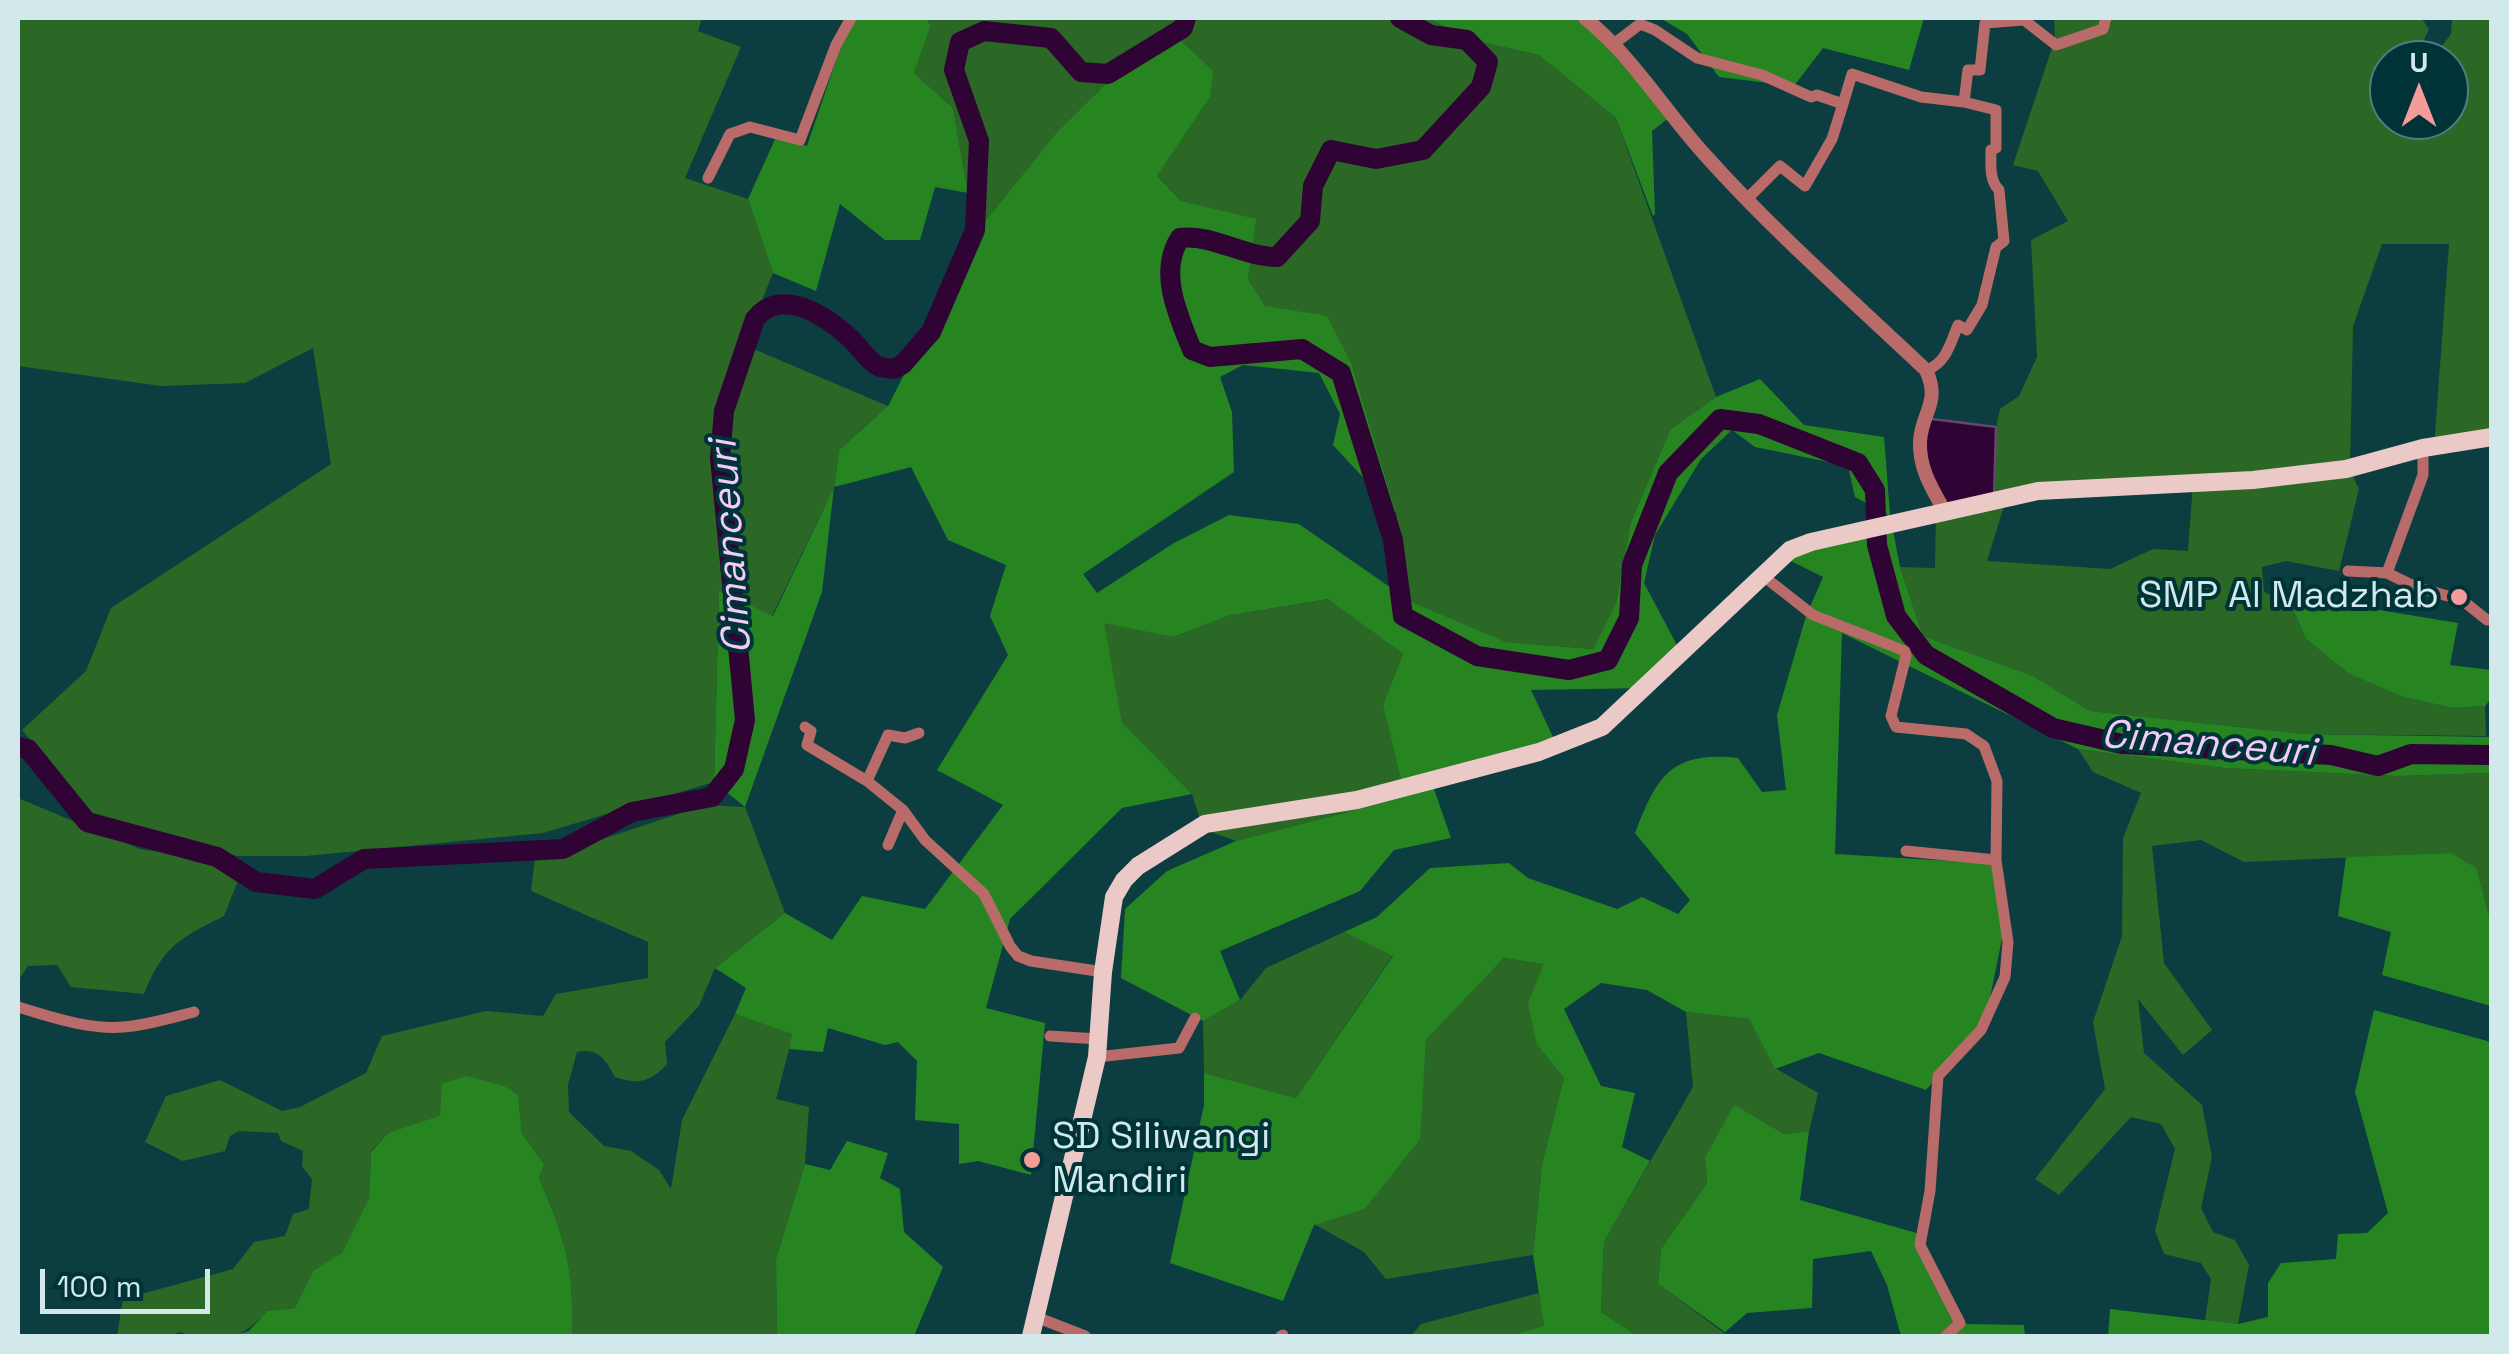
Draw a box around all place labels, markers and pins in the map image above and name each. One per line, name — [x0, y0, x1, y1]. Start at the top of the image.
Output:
place label: SMP Al Madzhab — [2139, 574, 2439, 620]
marker: SMP Al Madzhab — [2448, 586, 2470, 608]
place label: SD Siliwangi Mandiri — [1052, 1115, 1270, 1204]
marker: SD Siliwangi Mandiri — [1021, 1149, 1043, 1171]

